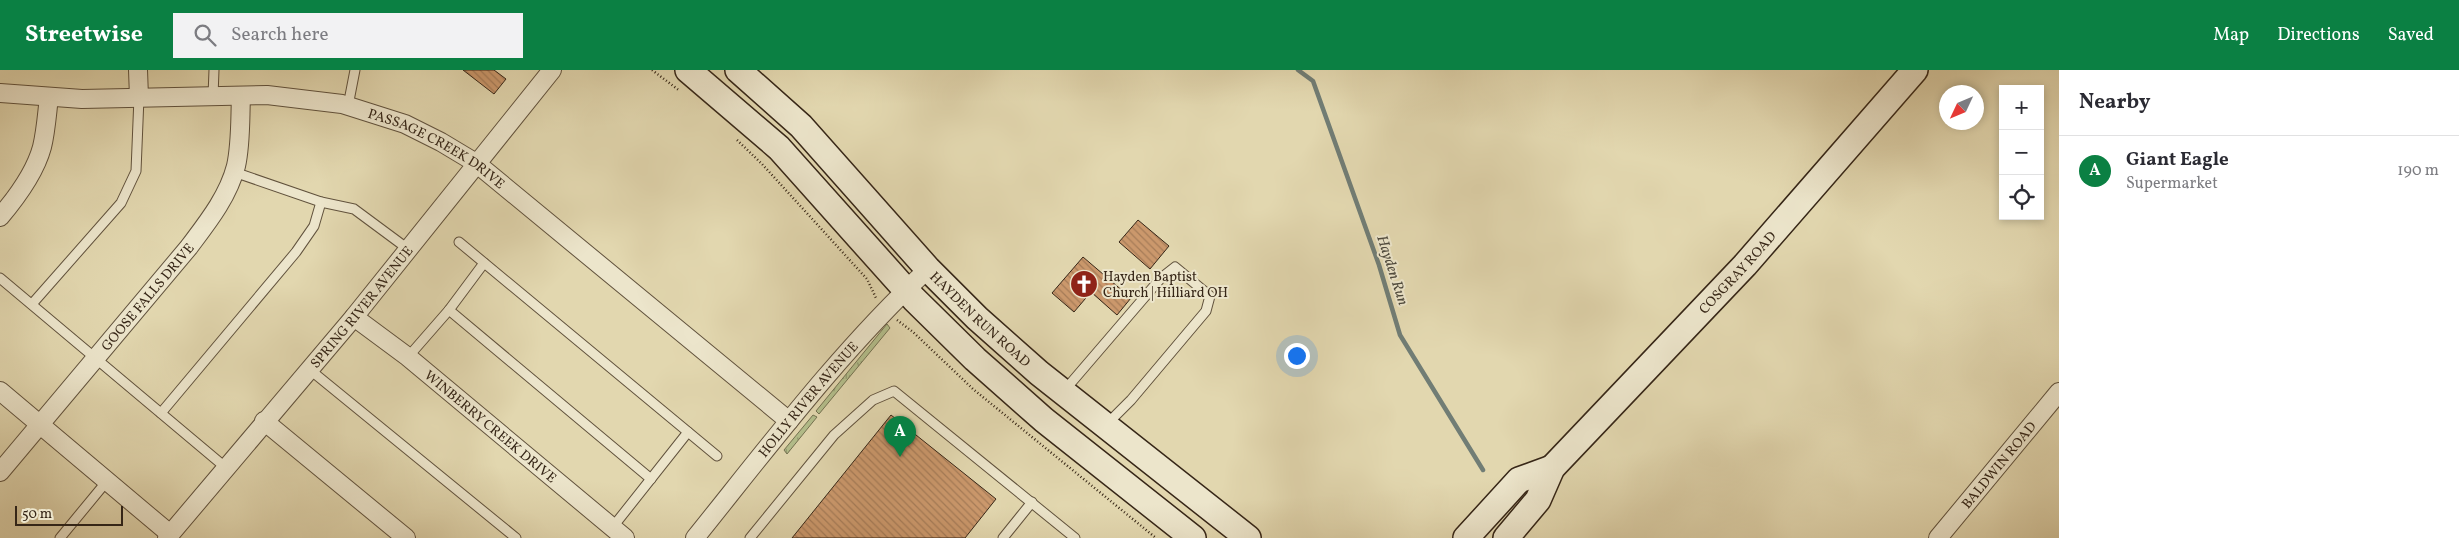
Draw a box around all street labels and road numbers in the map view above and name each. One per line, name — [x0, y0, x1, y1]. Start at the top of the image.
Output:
street label: PASSAGE CREEK DRIVE — [365, 105, 508, 194]
street label: COSGRAY ROAD — [1695, 228, 1781, 319]
street label: GOOSE FALLS DRIVE — [98, 240, 199, 356]
street label: SPRING RIVER AVENUE — [307, 243, 418, 373]
street label: HAYDEN RUN ROAD — [925, 268, 1034, 372]
street label: HOLLY RIVER AVENUE — [755, 338, 863, 462]
street label: WINBERRY CREEK DRIVE — [420, 366, 560, 488]
street label: BALDWIN ROAD — [1958, 418, 2042, 513]

